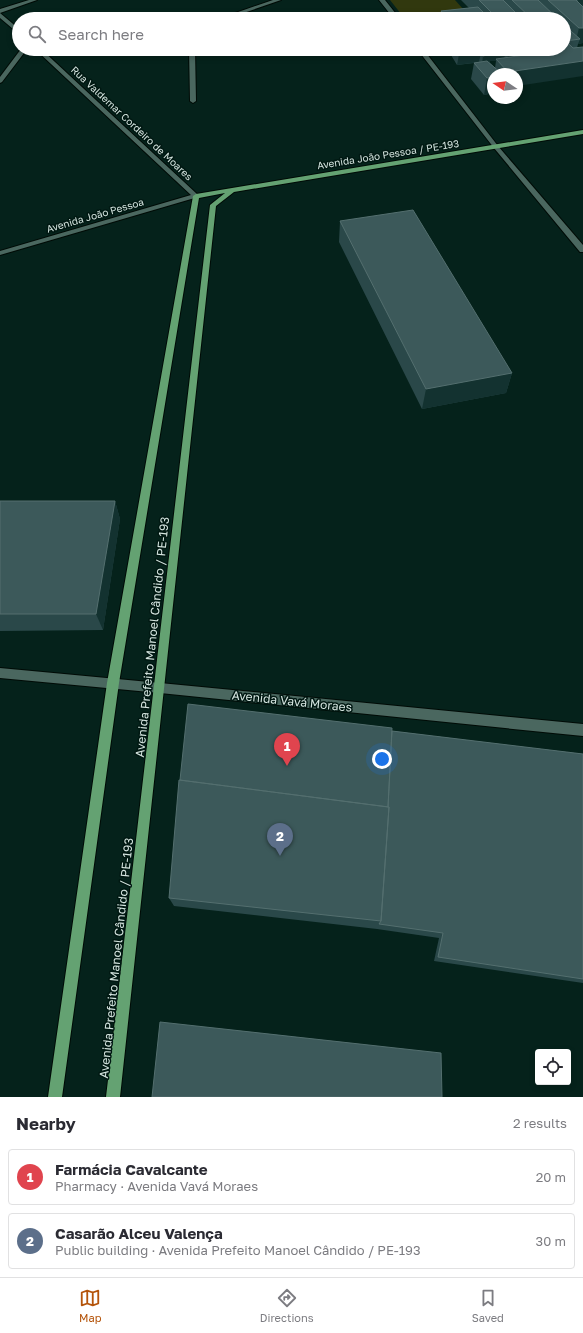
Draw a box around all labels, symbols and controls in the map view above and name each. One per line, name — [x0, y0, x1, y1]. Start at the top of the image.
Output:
search box — [12, 12, 571, 56]
icon: search — [26, 23, 48, 45]
text: Search here — [58, 25, 144, 43]
street label: Rua Valdemar Cordeiro de Moares — [69, 63, 195, 183]
north arrow — [487, 68, 523, 104]
street label: Avenida João Pessoa / PE-193 — [316, 137, 460, 171]
street label: Avenida João Pessoa — [45, 195, 145, 235]
street label: Avenida Prefeito Manoel Cândido / PE-193 — [132, 516, 172, 758]
street label: Avenida Vavá Moraes — [231, 687, 353, 715]
pin: 1 — [274, 733, 300, 766]
your location — [372, 749, 392, 769]
pin: 2 — [267, 823, 293, 856]
street label: Avenida Prefeito Manoel Cândido / PE-193 — [96, 837, 136, 1079]
map controls — [535, 1049, 571, 1085]
button: locate — [535, 1049, 571, 1085]
text: Nearby — [16, 1113, 76, 1134]
text: 2 results — [513, 1115, 567, 1131]
text: Farmácia Cavalcante — [55, 1160, 208, 1178]
text: 1 — [27, 1169, 33, 1185]
text: 20 m — [536, 1169, 566, 1185]
text: Pharmacy · Avenida Vavá Moraes — [55, 1178, 258, 1194]
text: Casarão Alceu Valença — [55, 1224, 223, 1242]
text: 2 — [26, 1233, 34, 1249]
text: 30 m — [536, 1233, 566, 1249]
text: Public building · Avenida Prefeito Manoel Cândido / PE-193 — [55, 1242, 421, 1258]
tab: Map — [79, 1287, 102, 1324]
tab: Directions — [260, 1287, 314, 1324]
tab: Saved — [472, 1287, 504, 1324]

